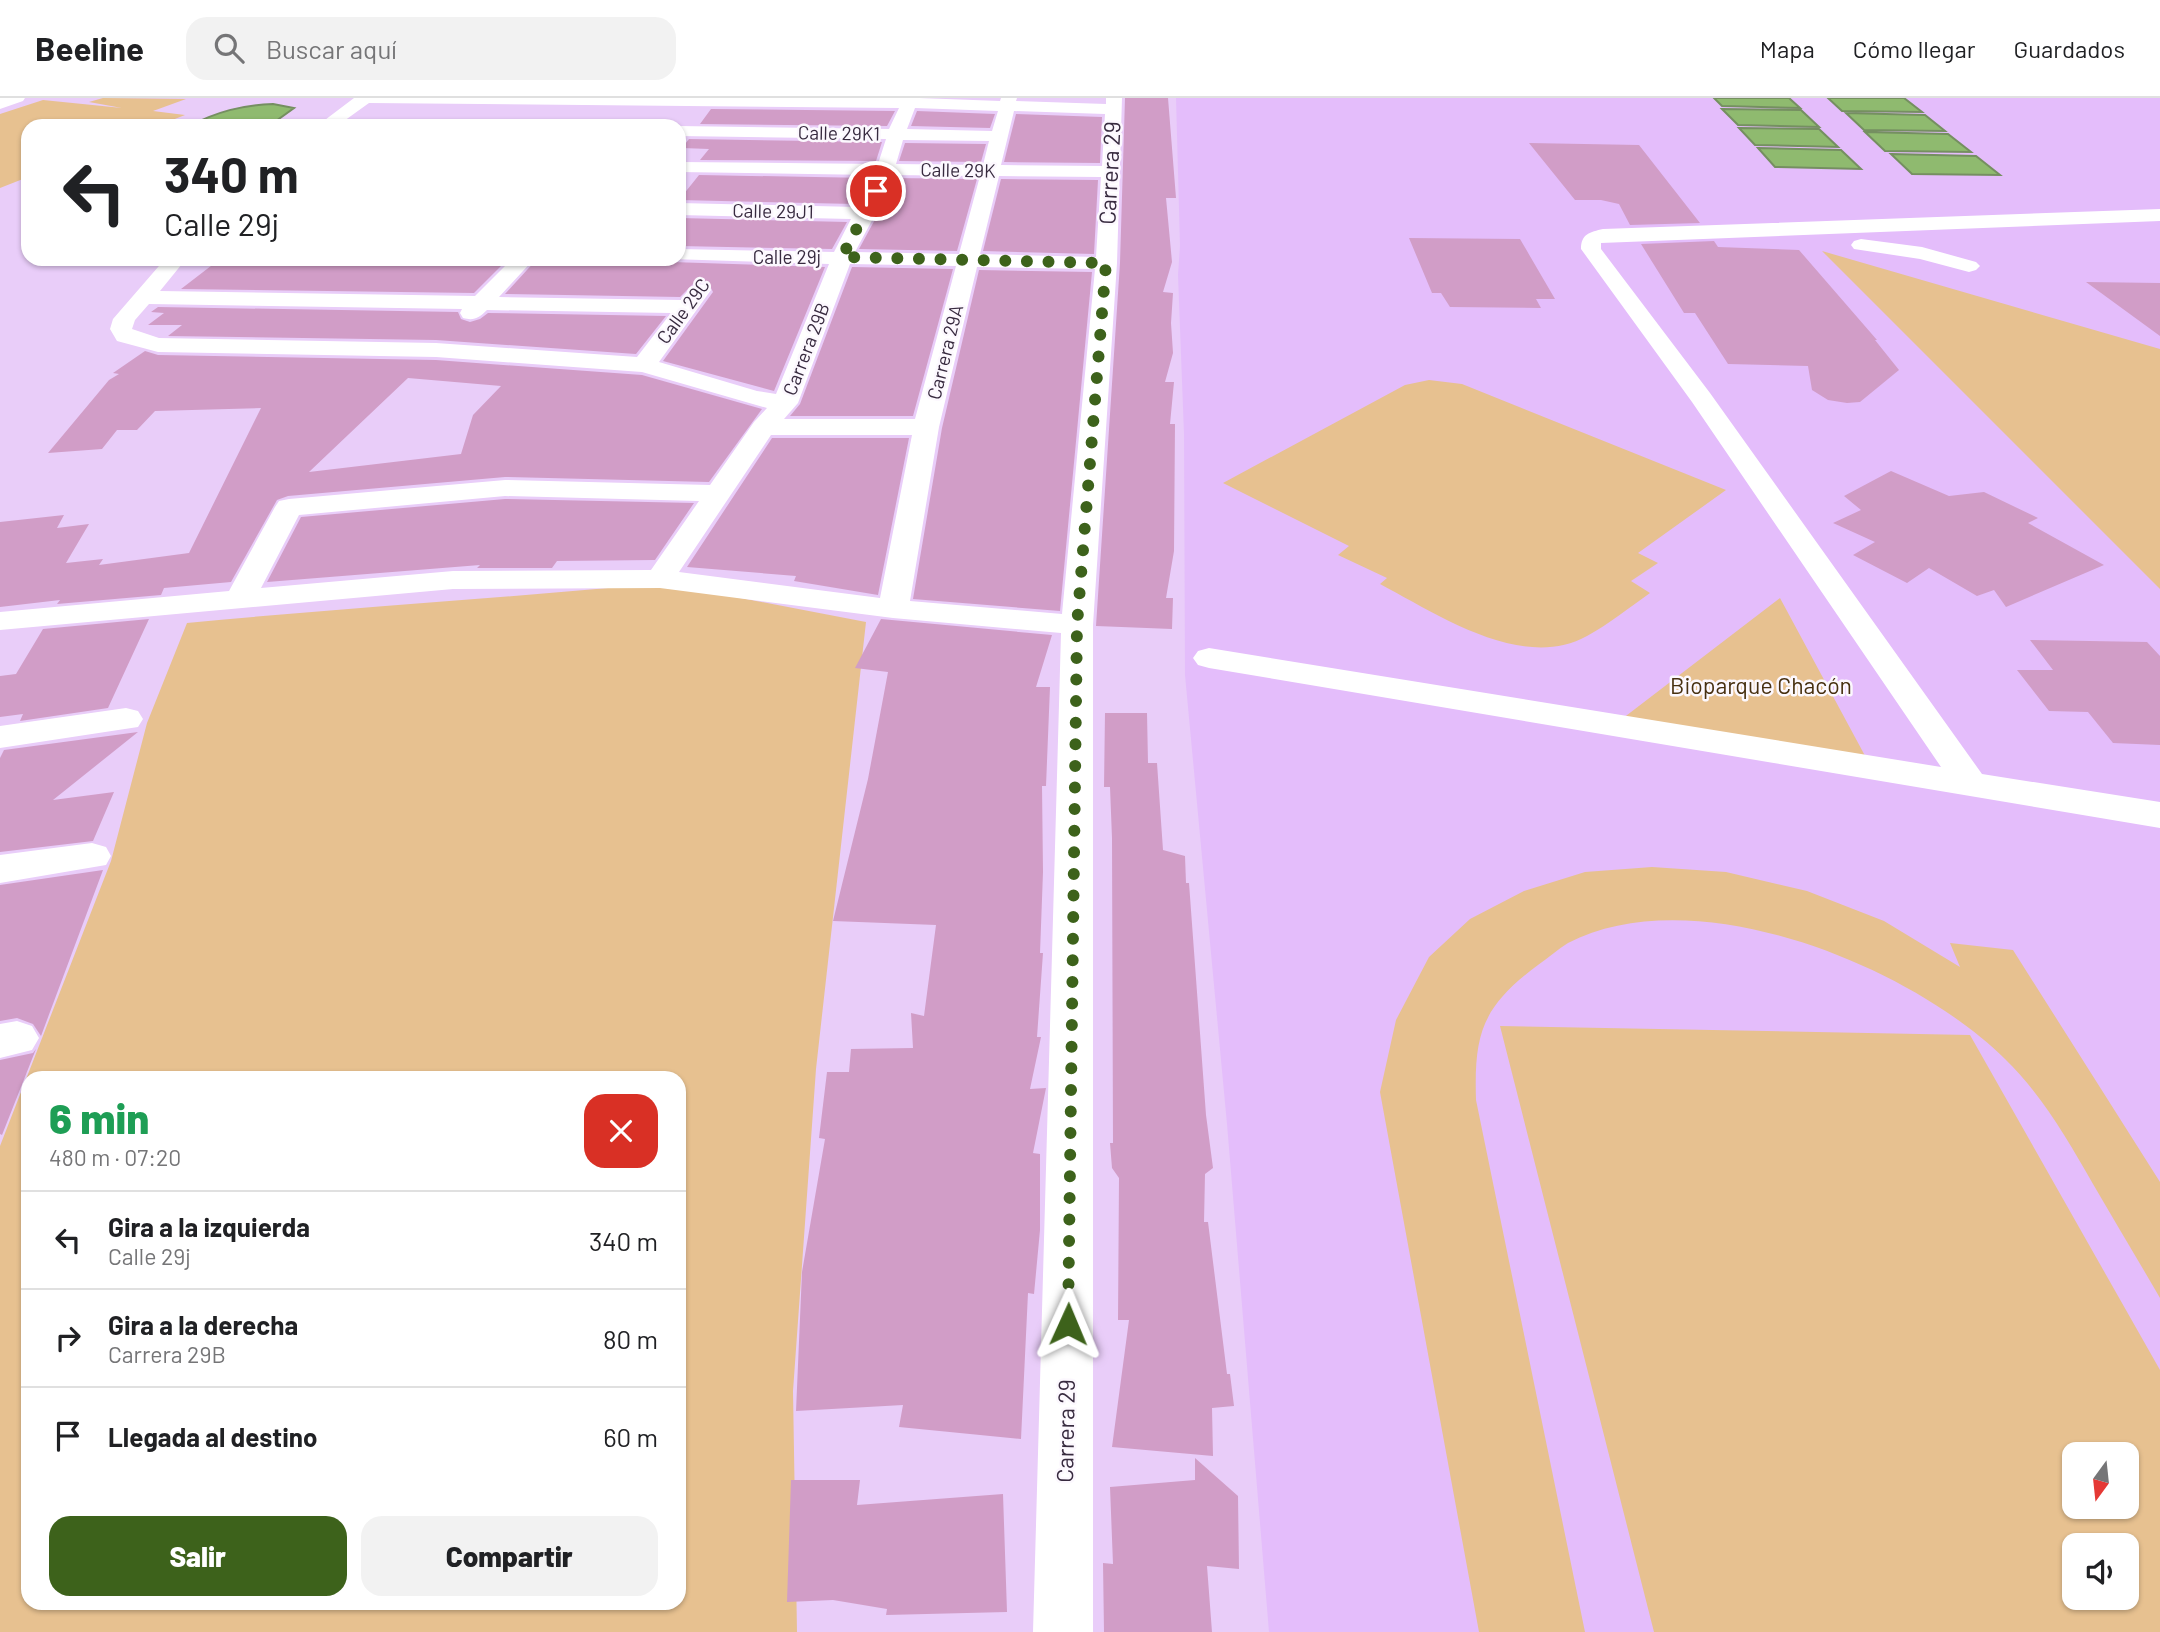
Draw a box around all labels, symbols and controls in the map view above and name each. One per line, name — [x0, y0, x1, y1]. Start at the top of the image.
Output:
search box — [186, 17, 676, 80]
text: Beeline — [35, 28, 144, 68]
icon: search — [210, 29, 248, 67]
text: Buscar aquí — [266, 33, 397, 64]
text: Mapa — [1760, 34, 1815, 63]
text: Cómo llegar — [1853, 34, 1975, 63]
text: Guardados — [2013, 34, 2125, 63]
street label: Calle 29K1 — [798, 120, 880, 145]
street label: Carrera 29 — [1092, 121, 1126, 225]
text: 340 m — [164, 144, 299, 203]
icon: left — [49, 147, 140, 238]
street label: Calle 29K — [920, 157, 996, 182]
pin — [846, 161, 906, 221]
icon: arrive — [857, 172, 895, 210]
street label: Calle 29J1 — [732, 198, 814, 223]
text: Calle 29j — [164, 204, 279, 242]
street label: Calle 29j — [753, 245, 821, 268]
street label: Calle 29C — [651, 273, 714, 348]
street label: Carrera 29B — [777, 299, 834, 398]
street label: Carrera 29A — [922, 302, 967, 402]
park label: Bioparque Chacón — [1670, 671, 1852, 699]
text: 6 min — [49, 1092, 149, 1142]
button: close — [584, 1094, 658, 1168]
text: 480 m · 07:20 — [49, 1143, 181, 1171]
text: Gira a la izquierda — [108, 1211, 310, 1242]
icon: left — [49, 1221, 87, 1259]
text: 340 m — [589, 1225, 658, 1256]
text: Calle 29j — [108, 1242, 191, 1270]
position arrow — [1031, 1287, 1105, 1361]
text: Gira a la derecha — [108, 1309, 298, 1340]
icon: right — [49, 1319, 87, 1357]
text: 80 m — [603, 1323, 658, 1354]
text: Carrera 29B — [108, 1340, 226, 1368]
street label: Carrera 29 — [1050, 1379, 1080, 1483]
icon: arrive — [49, 1417, 87, 1455]
text: Llegada al destino — [108, 1421, 317, 1452]
text: 60 m — [603, 1421, 658, 1452]
north arrow — [2062, 1442, 2138, 1519]
map controls — [2062, 1442, 2139, 1610]
button: Salir — [49, 1516, 347, 1596]
button: Compartir — [361, 1516, 658, 1596]
button: sound — [2062, 1533, 2139, 1610]

